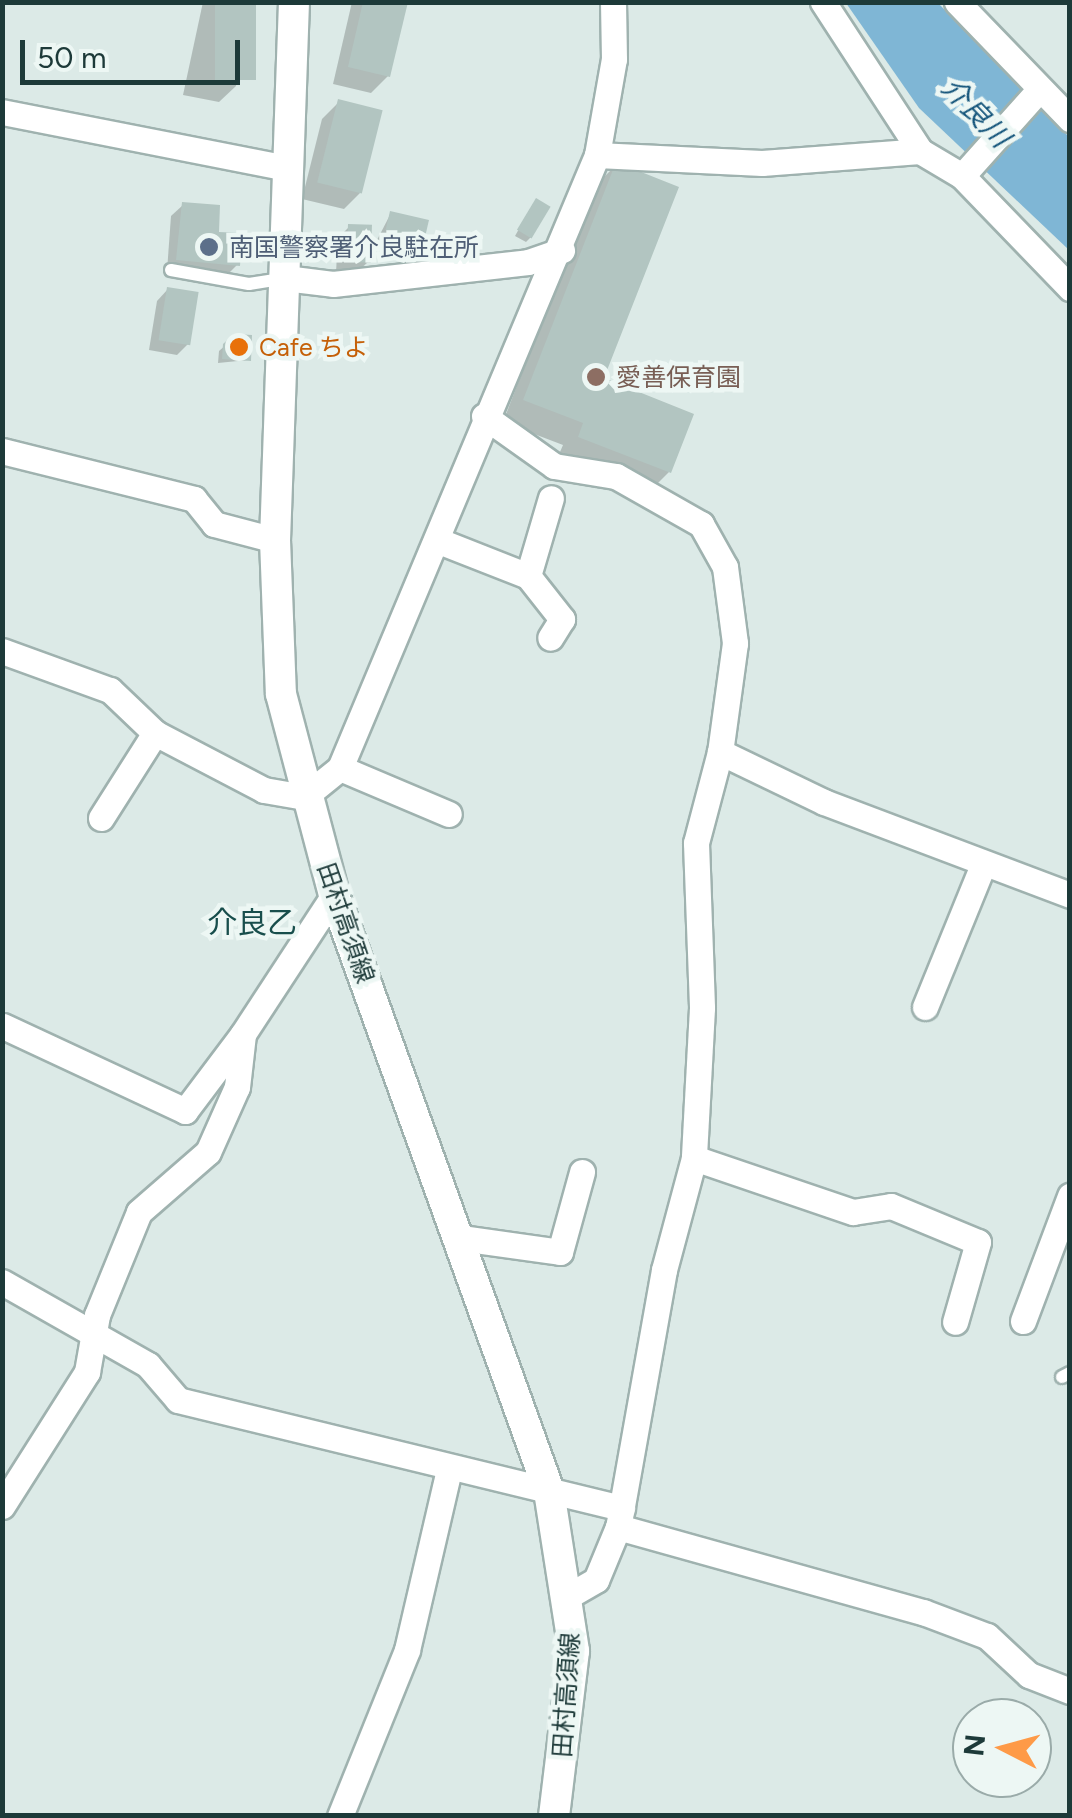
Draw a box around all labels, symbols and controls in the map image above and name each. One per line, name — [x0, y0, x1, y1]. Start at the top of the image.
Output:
scale bar — [25, 20, 245, 82]
text: 50 m — [37, 39, 106, 76]
water label: 介良川 — [935, 70, 1017, 154]
place label: 南国警察署介良駐在所 — [229, 232, 479, 262]
marker: 南国警察署介良駐在所 — [198, 236, 220, 258]
place label: Cafe ちよ — [259, 332, 369, 362]
marker: Cafe ちよ — [228, 336, 250, 358]
place label: 愛善保育園 — [616, 362, 741, 392]
marker: 愛善保育園 — [585, 366, 607, 388]
street label: 田村高須線 — [311, 859, 381, 987]
district label: 介良乙 — [207, 905, 297, 941]
street label: 田村高須線 — [547, 1632, 585, 1758]
north arrow — [952, 1698, 1052, 1798]
text: N — [956, 1733, 992, 1758]

